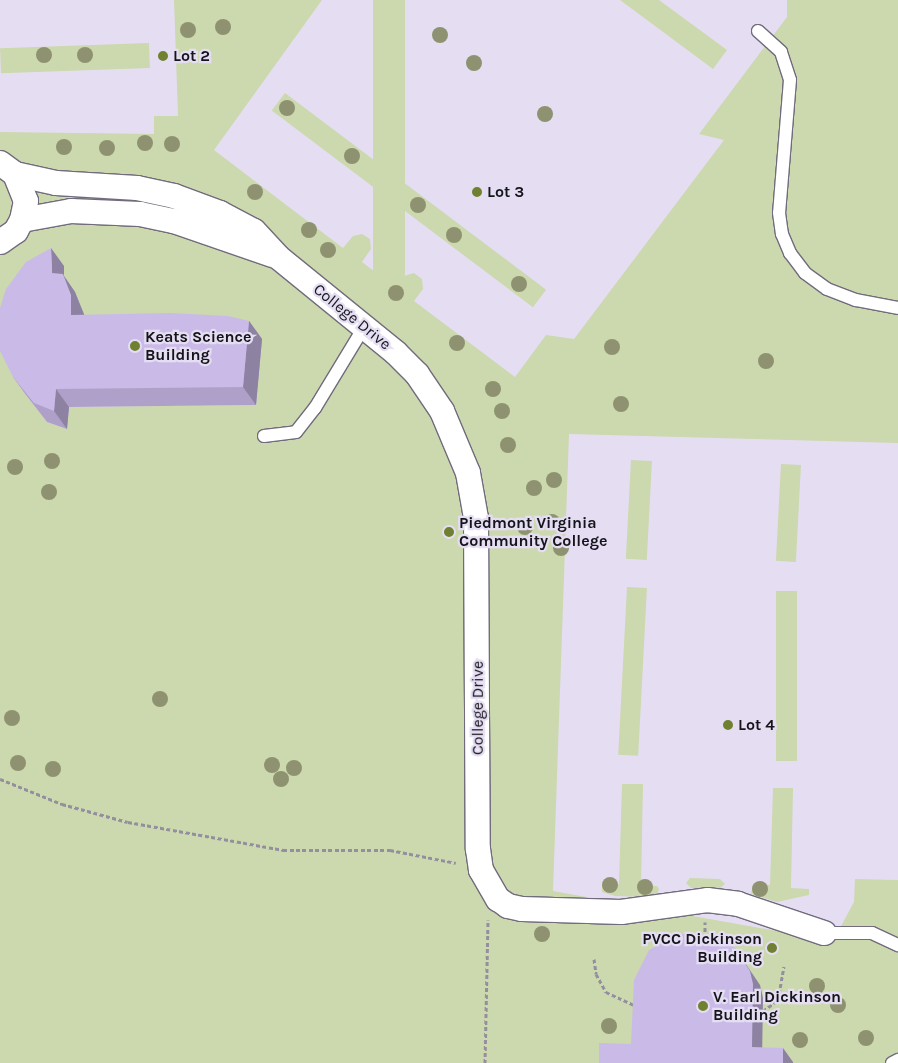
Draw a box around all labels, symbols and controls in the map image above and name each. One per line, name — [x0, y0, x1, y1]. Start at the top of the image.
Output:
place label: Lot 2 — [173, 46, 210, 66]
marker: Lot 2 — [157, 50, 169, 62]
place label: Lot 3 — [487, 182, 524, 202]
marker: Lot 3 — [471, 186, 483, 198]
street label: College Drive — [309, 280, 395, 354]
place label: Keats Science Building — [145, 327, 251, 365]
marker: Keats Science Building — [129, 340, 141, 352]
place label: Piedmont Virginia Community College — [459, 513, 607, 551]
marker: Piedmont Virginia Community College — [443, 526, 455, 538]
street label: College Drive — [468, 661, 488, 755]
place label: Lot 4 — [738, 715, 775, 735]
marker: Lot 4 — [722, 719, 734, 731]
place label: PVCC Dickinson Building — [642, 929, 762, 967]
marker: PVCC Dickinson Building — [766, 942, 778, 954]
place label: V. Earl Dickinson Building — [713, 987, 841, 1025]
marker: V. Earl Dickinson Building — [697, 1000, 709, 1012]

